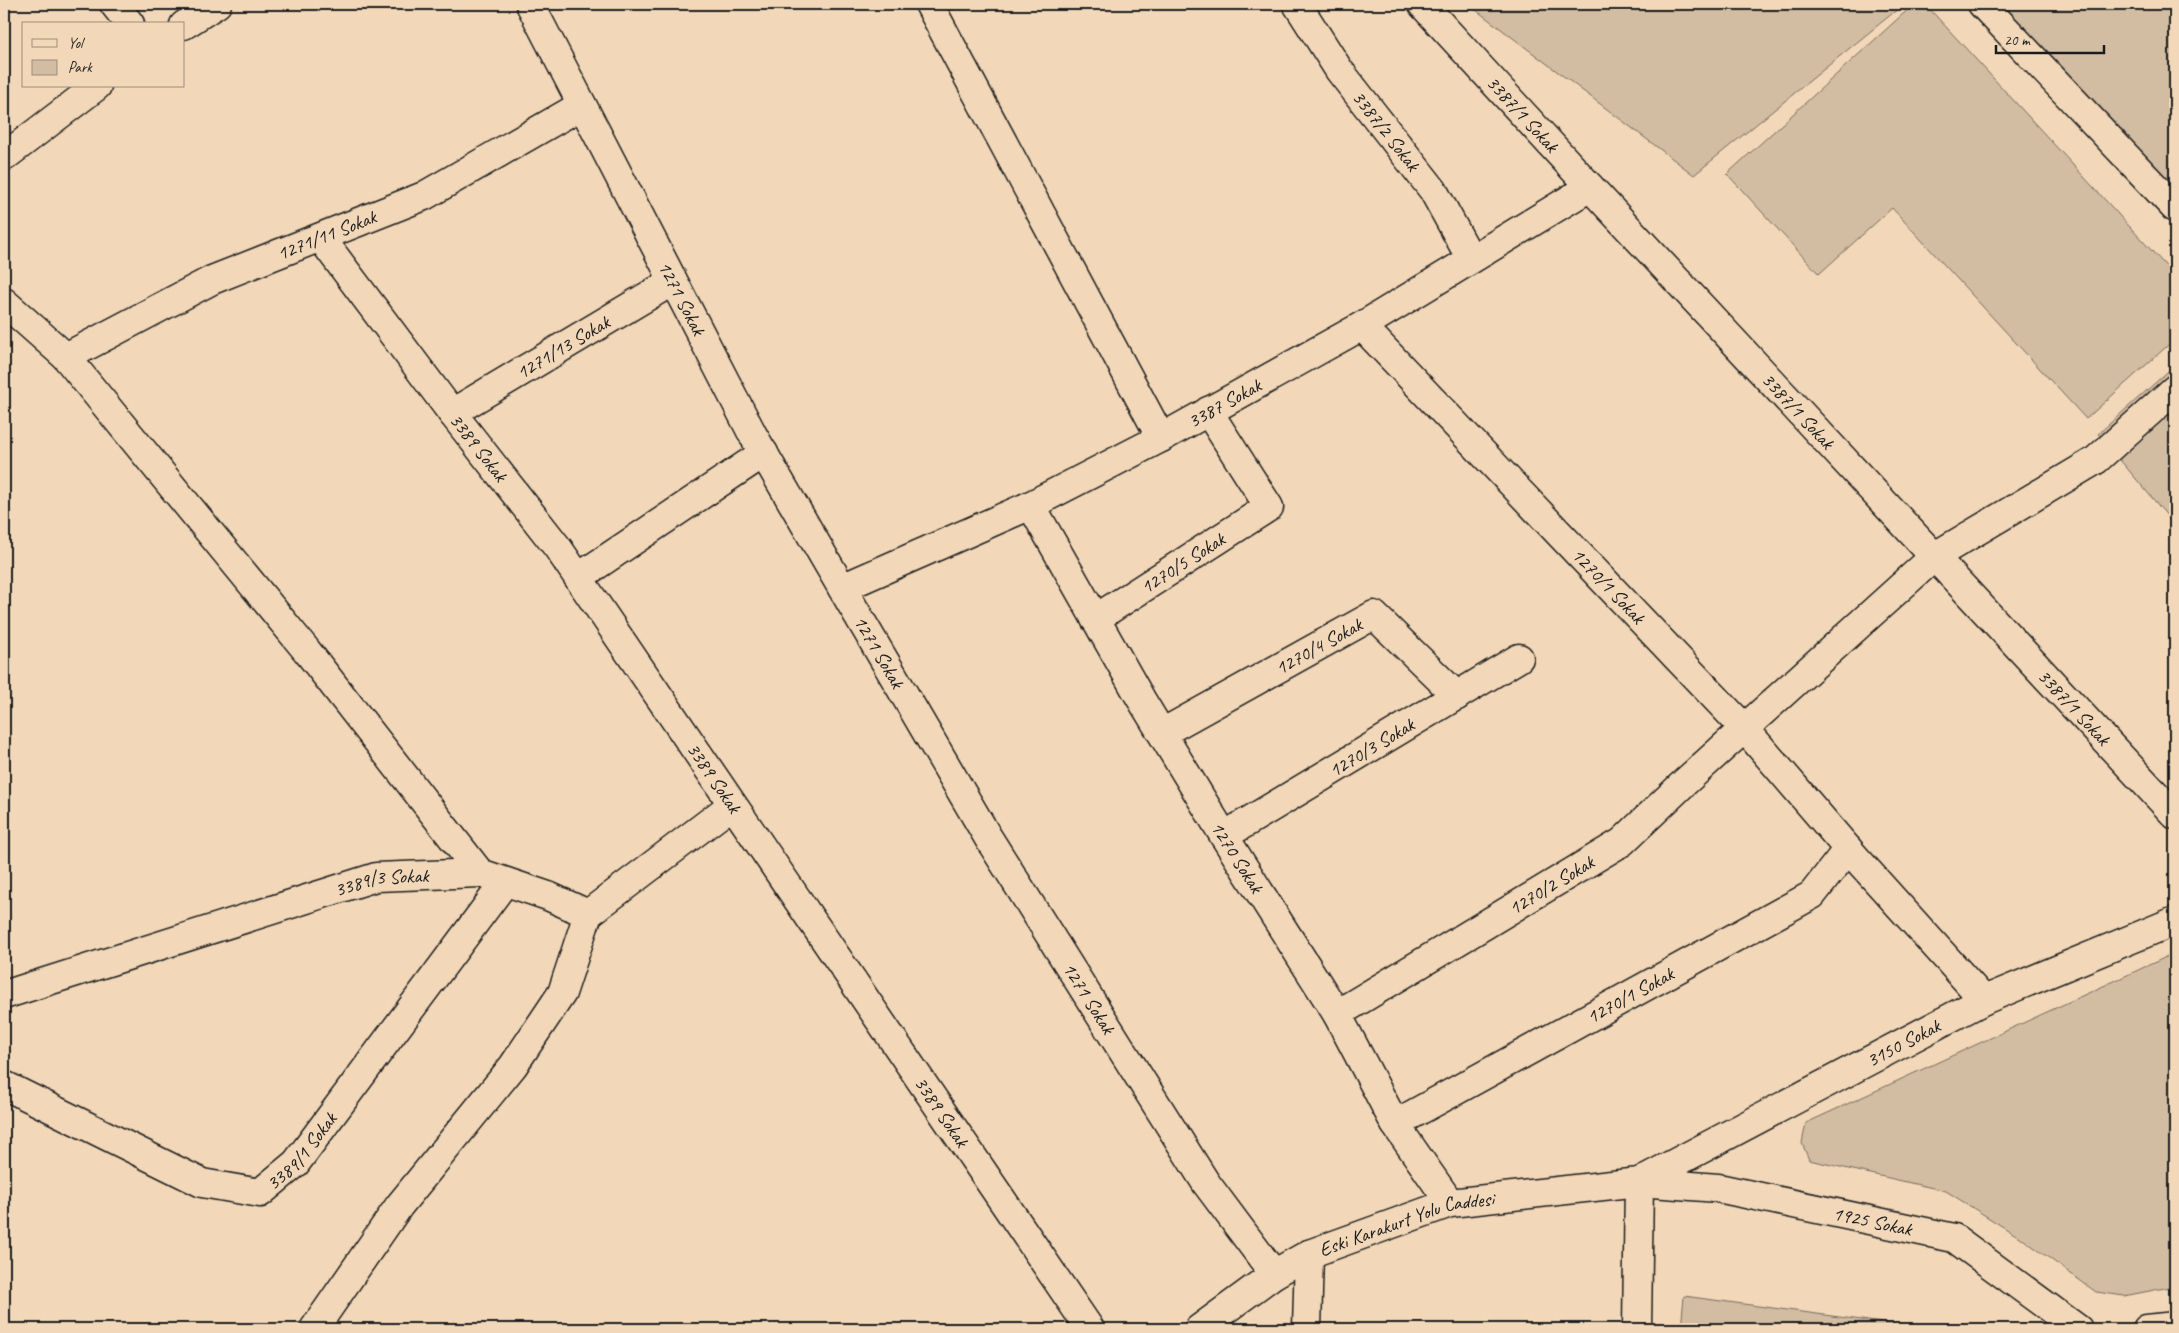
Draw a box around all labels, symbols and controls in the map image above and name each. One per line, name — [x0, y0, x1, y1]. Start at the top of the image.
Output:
legend — [22, 22, 185, 88]
scale bar — [1996, 22, 2104, 54]
text: 20 m — [2004, 31, 2031, 50]
text: Yol — [68, 34, 85, 53]
text: Park — [68, 58, 93, 77]
street label: 3387/1 Sokak — [1481, 70, 1565, 159]
street label: 3387/2 Sokak — [1347, 85, 1426, 177]
street label: 1271/11 Sokak — [273, 204, 381, 266]
street label: 1271 Sokak — [652, 257, 712, 341]
street label: 1271/13 Sokak — [512, 309, 616, 385]
street label: 3387/1 Sokak — [1756, 367, 1841, 456]
street label: 3387 Sokak — [1183, 372, 1267, 434]
street label: 3389 Sokak — [444, 408, 514, 488]
street label: 1270/5 Sokak — [1136, 526, 1231, 600]
street label: 1270/1 Sokak — [1566, 543, 1651, 630]
street label: 1271 Sokak — [848, 611, 911, 694]
street label: 1270/4 Sokak — [1271, 611, 1368, 681]
street label: 3387/1 Sokak — [2032, 664, 2117, 752]
street label: 1270/3 Sokak — [1324, 711, 1420, 783]
street label: 3389 Sokak — [681, 738, 748, 819]
street label: 1270 Sokak — [1205, 817, 1270, 899]
street label: 1270/2 Sokak — [1504, 849, 1600, 921]
street label: 3389/3 Sokak — [331, 863, 431, 902]
street label: 1271 Sokak — [1057, 958, 1122, 1040]
street label: 1270/1 Sokak — [1582, 961, 1680, 1029]
street label: 3150 Sokak — [1862, 1013, 1946, 1073]
street label: 3389 Sokak — [909, 1072, 975, 1153]
street label: 3389/1 Sokak — [261, 1106, 343, 1196]
street label: Eski Karakurt Yolu Caddesi — [1316, 1186, 1497, 1262]
street label: 1925 Sokak — [1830, 1201, 1916, 1242]

